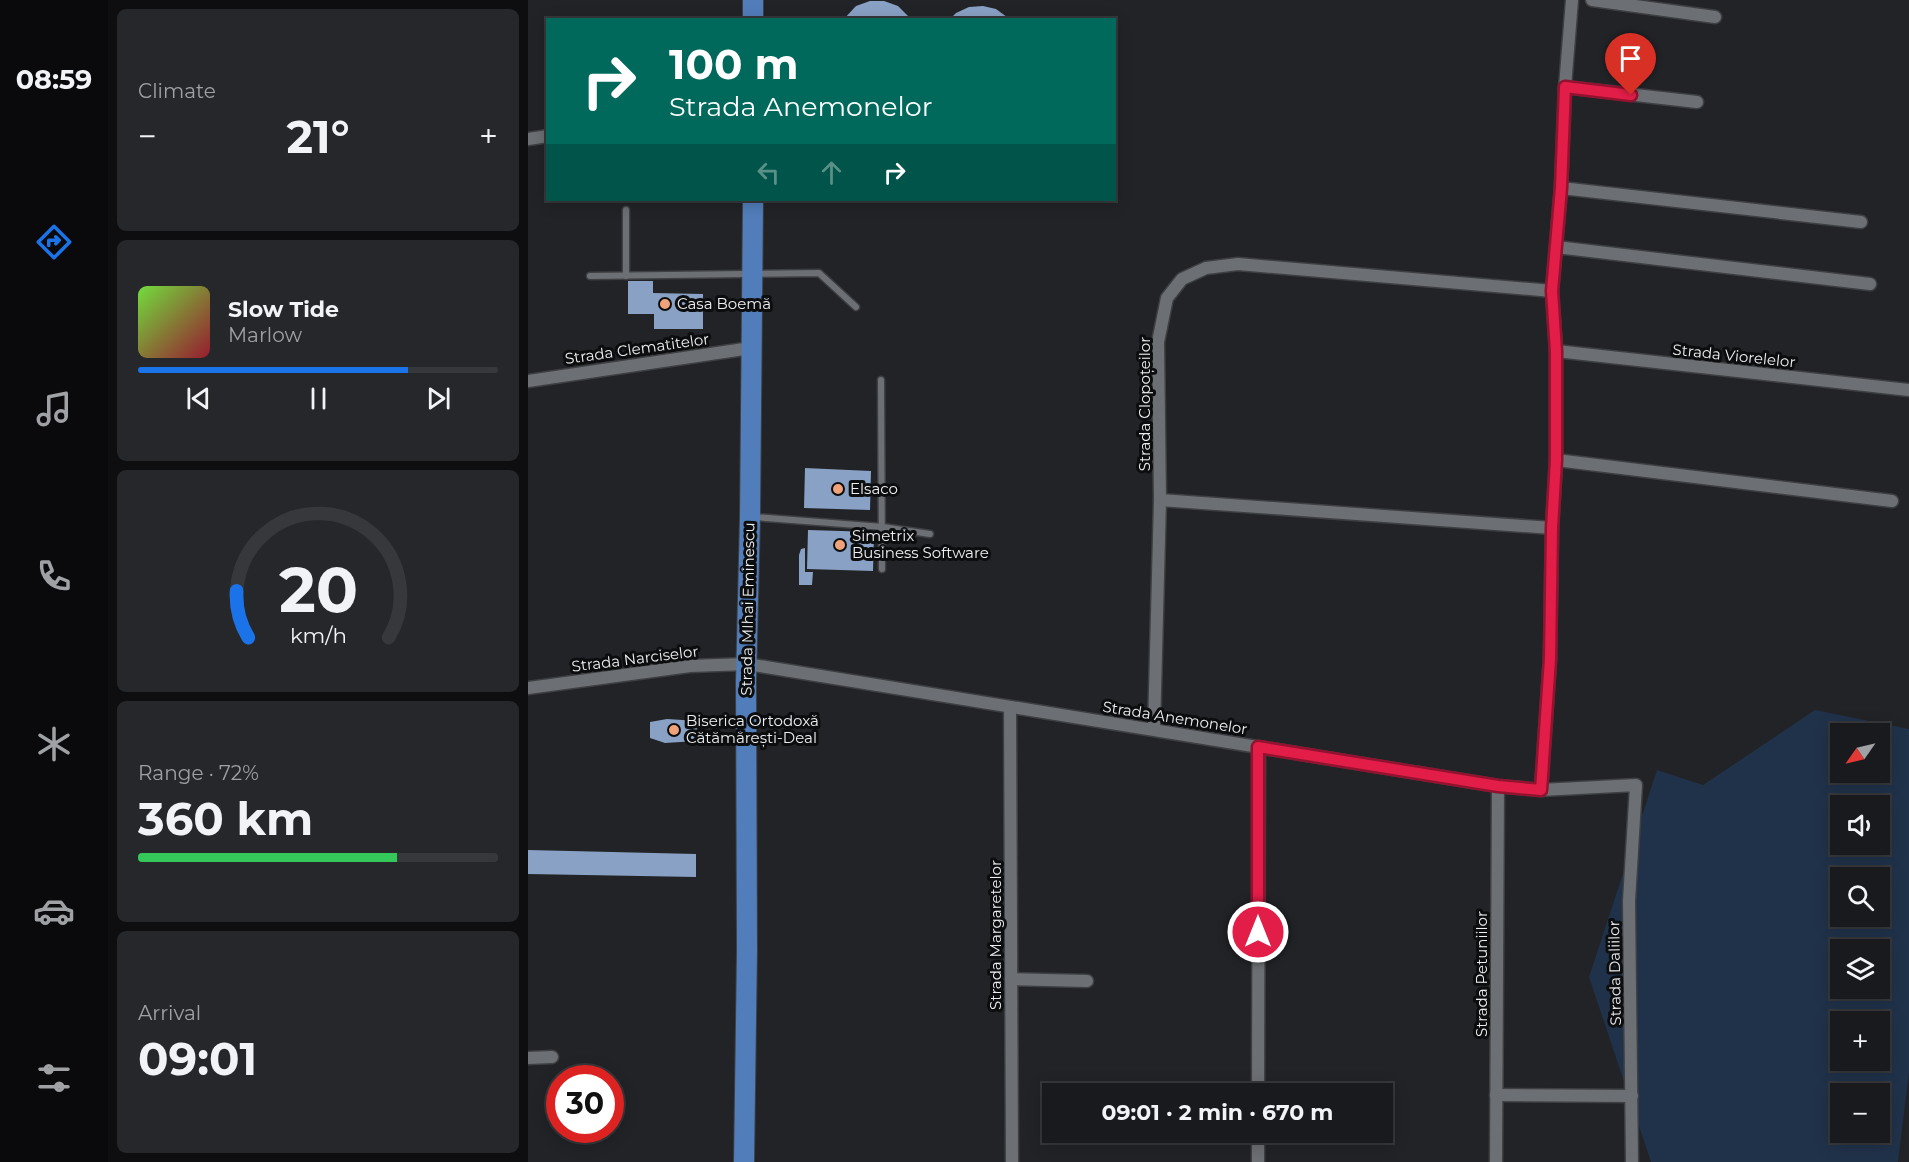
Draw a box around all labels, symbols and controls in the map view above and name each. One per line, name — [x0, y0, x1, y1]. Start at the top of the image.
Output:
pin — [1605, 33, 1656, 95]
text: 100 m — [669, 38, 798, 90]
icon: right — [570, 42, 648, 120]
icon: arrive — [1614, 42, 1647, 75]
text: 08:59 — [16, 63, 92, 96]
text: Climate — [138, 79, 216, 103]
text: Strada Anemonelor — [669, 90, 933, 123]
text: 21° — [286, 109, 350, 164]
text: − — [138, 116, 157, 156]
text: + — [479, 116, 498, 156]
icon: left — [752, 156, 785, 189]
icon: ahead — [815, 156, 848, 189]
icon: right — [878, 156, 911, 189]
icon: directions — [33, 221, 75, 263]
place label: Casa Boemă — [677, 294, 771, 313]
text: Slow Tide — [228, 296, 339, 323]
marker: Casa Boemă — [658, 297, 672, 311]
text: Marlow — [228, 323, 302, 347]
street label: Strada Clematitelor — [564, 329, 710, 368]
street label: Strada Clopoțeilor — [1135, 337, 1155, 471]
street label: Strada Viorelelor — [1672, 340, 1797, 371]
icon: previous — [182, 382, 215, 415]
icon: pause — [302, 382, 335, 415]
icon: next — [422, 382, 455, 415]
icon: music — [33, 388, 75, 430]
place label: Elsaco — [850, 479, 898, 498]
marker: Elsaco — [831, 482, 845, 496]
street label: Strada MIhai Eminescu — [736, 522, 759, 696]
place label: Simetrix Business Software — [852, 526, 989, 562]
marker: Simetrix Business Software — [833, 538, 847, 552]
text: 20 — [278, 552, 358, 628]
icon: phone — [33, 555, 75, 597]
text: km/h — [289, 622, 347, 648]
street label: Strada Narciselor — [570, 641, 699, 676]
street label: Strada Anemonelor — [1101, 697, 1249, 738]
place label: Biserica Ortodoxă Cătămărești-Deal — [686, 711, 819, 748]
icon: climate — [33, 723, 75, 765]
marker: Biserica Ortodoxă Cătămărești-Deal — [667, 723, 681, 737]
north arrow — [1830, 723, 1890, 783]
map controls — [1830, 723, 1890, 1143]
text: Range · 72% — [138, 761, 259, 785]
text: 360 km — [138, 791, 313, 846]
button: sound — [1830, 795, 1890, 855]
street label: Strada Margaretelor — [986, 860, 1005, 1010]
button: search — [1830, 867, 1890, 927]
icon: car — [33, 890, 75, 932]
position arrow — [1226, 900, 1290, 964]
street label: Strada Petuniilor — [1472, 911, 1491, 1037]
street label: Strada Daliilor — [1604, 920, 1625, 1026]
button: layers — [1830, 939, 1890, 999]
text: Arrival — [138, 1001, 201, 1025]
button: + — [1830, 1011, 1890, 1071]
text: 09:01 — [138, 1031, 257, 1086]
icon: filters — [33, 1057, 75, 1099]
speed limit sign: 30 — [546, 1065, 624, 1143]
button: − — [1830, 1083, 1890, 1143]
text: 09:01 · 2 min · 670 m — [1102, 1099, 1333, 1126]

